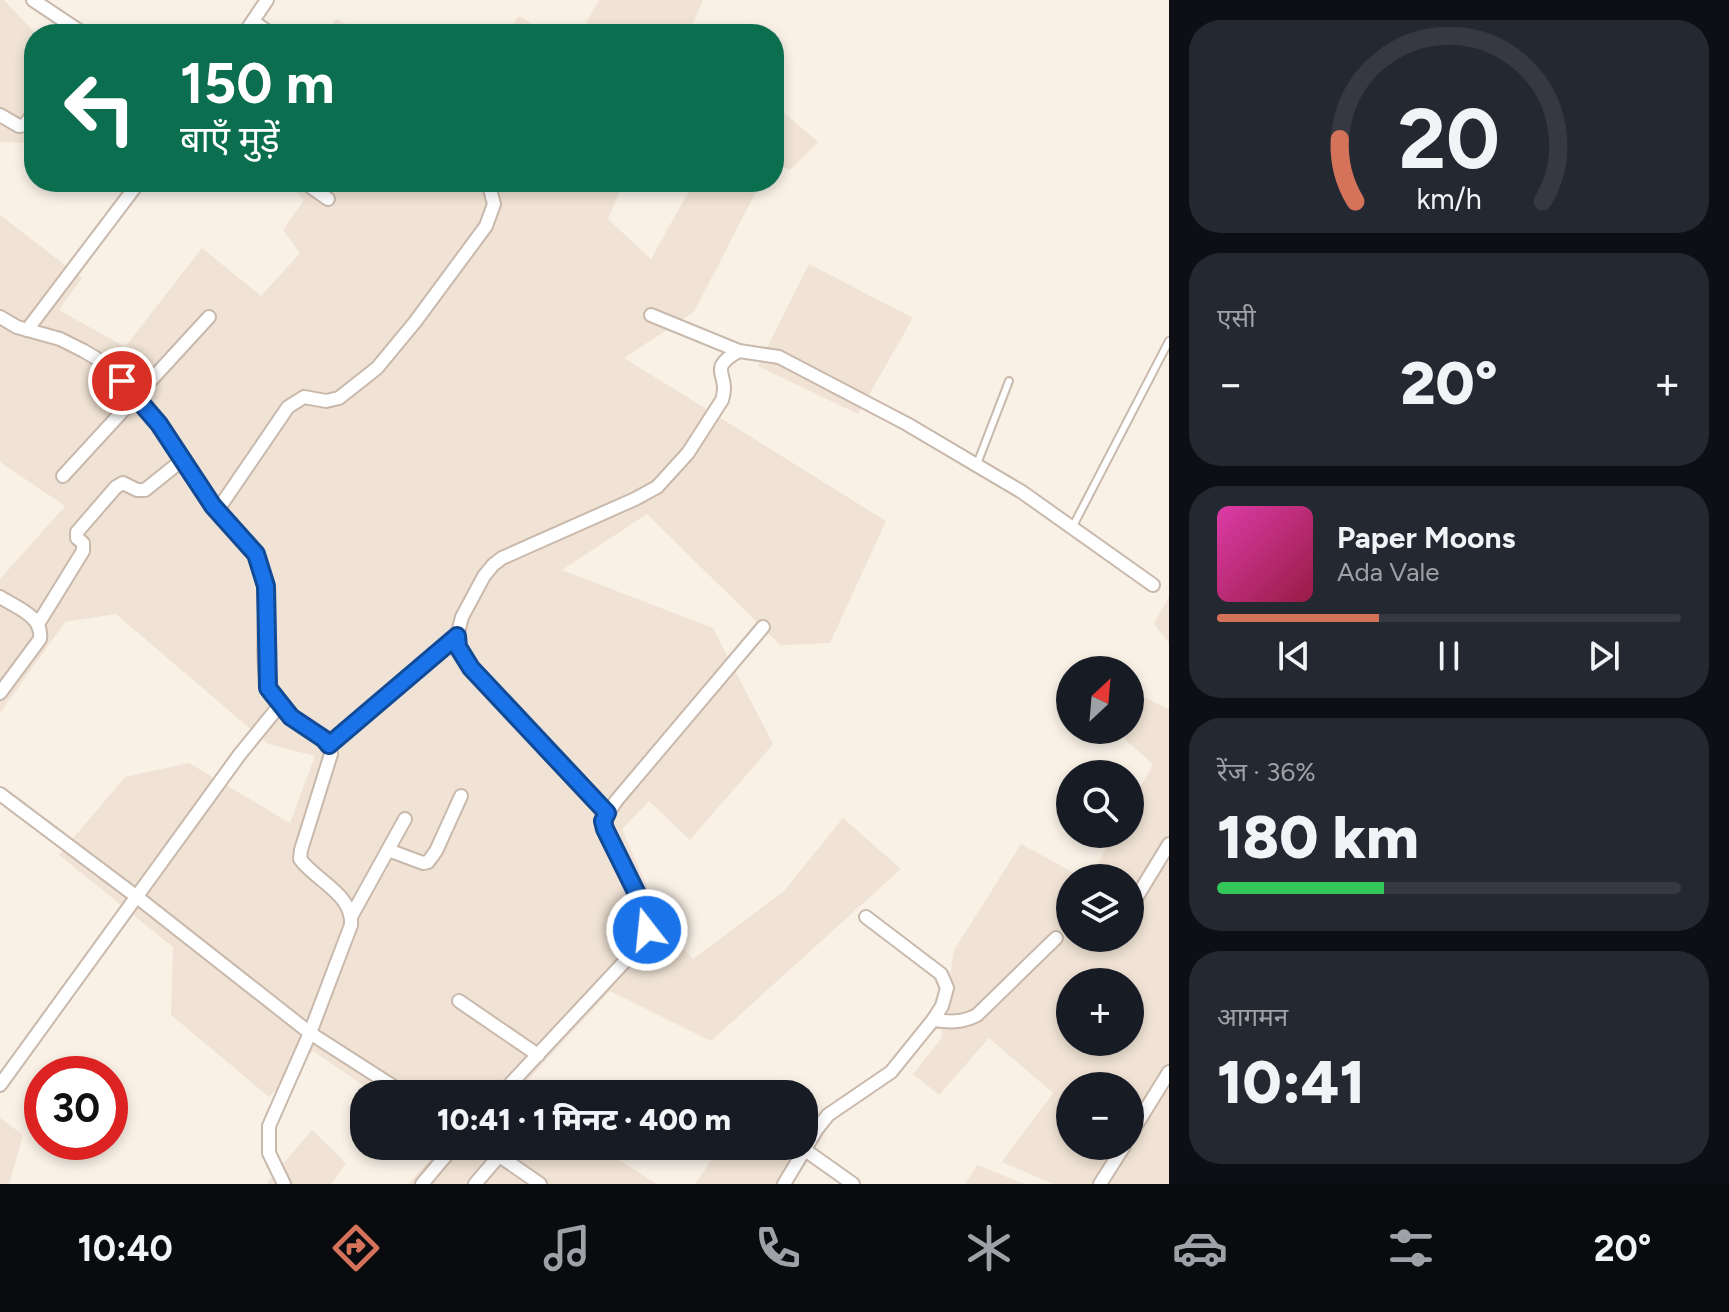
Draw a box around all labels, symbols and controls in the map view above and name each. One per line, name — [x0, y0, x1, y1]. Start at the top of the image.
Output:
text: 150 m — [180, 50, 335, 117]
icon: left — [48, 56, 152, 160]
text: 20 — [1398, 89, 1500, 189]
text: बाएँ मुड़ें — [180, 118, 279, 161]
text: km/h — [1416, 183, 1482, 217]
text: एसी — [1217, 302, 1256, 334]
pin — [88, 347, 156, 415]
text: 20° — [1400, 347, 1498, 419]
text: − — [1217, 357, 1244, 410]
text: + — [1654, 357, 1681, 410]
icon: arrive — [100, 359, 144, 403]
text: Paper Moons — [1337, 519, 1516, 556]
text: Ada Vale — [1337, 556, 1440, 588]
icon: previous — [1272, 634, 1316, 678]
icon: pause — [1427, 634, 1471, 678]
icon: next — [1582, 634, 1626, 678]
north arrow — [1056, 656, 1144, 744]
map controls — [1056, 656, 1144, 1160]
text: रेंज · 36% — [1217, 756, 1316, 788]
button: search — [1056, 760, 1144, 848]
text: 180 km — [1217, 801, 1419, 873]
button: layers — [1056, 864, 1144, 952]
position arrow — [605, 888, 689, 972]
button: + — [1056, 968, 1144, 1056]
text: आगमन — [1217, 1001, 1288, 1033]
text: 10:41 — [1217, 1046, 1365, 1118]
speed limit sign: 30 — [24, 1056, 128, 1160]
button: − — [1056, 1072, 1144, 1160]
text: 10:41 · 1 मिनट · 400 m — [437, 1101, 731, 1138]
icon: directions — [328, 1220, 384, 1276]
icon: music — [539, 1220, 595, 1276]
icon: phone — [750, 1220, 806, 1276]
icon: climate — [961, 1220, 1017, 1276]
icon: car — [1172, 1220, 1228, 1276]
icon: filters — [1383, 1220, 1439, 1276]
text: 10:40 — [77, 1227, 173, 1270]
text: 20° — [1594, 1227, 1651, 1270]

